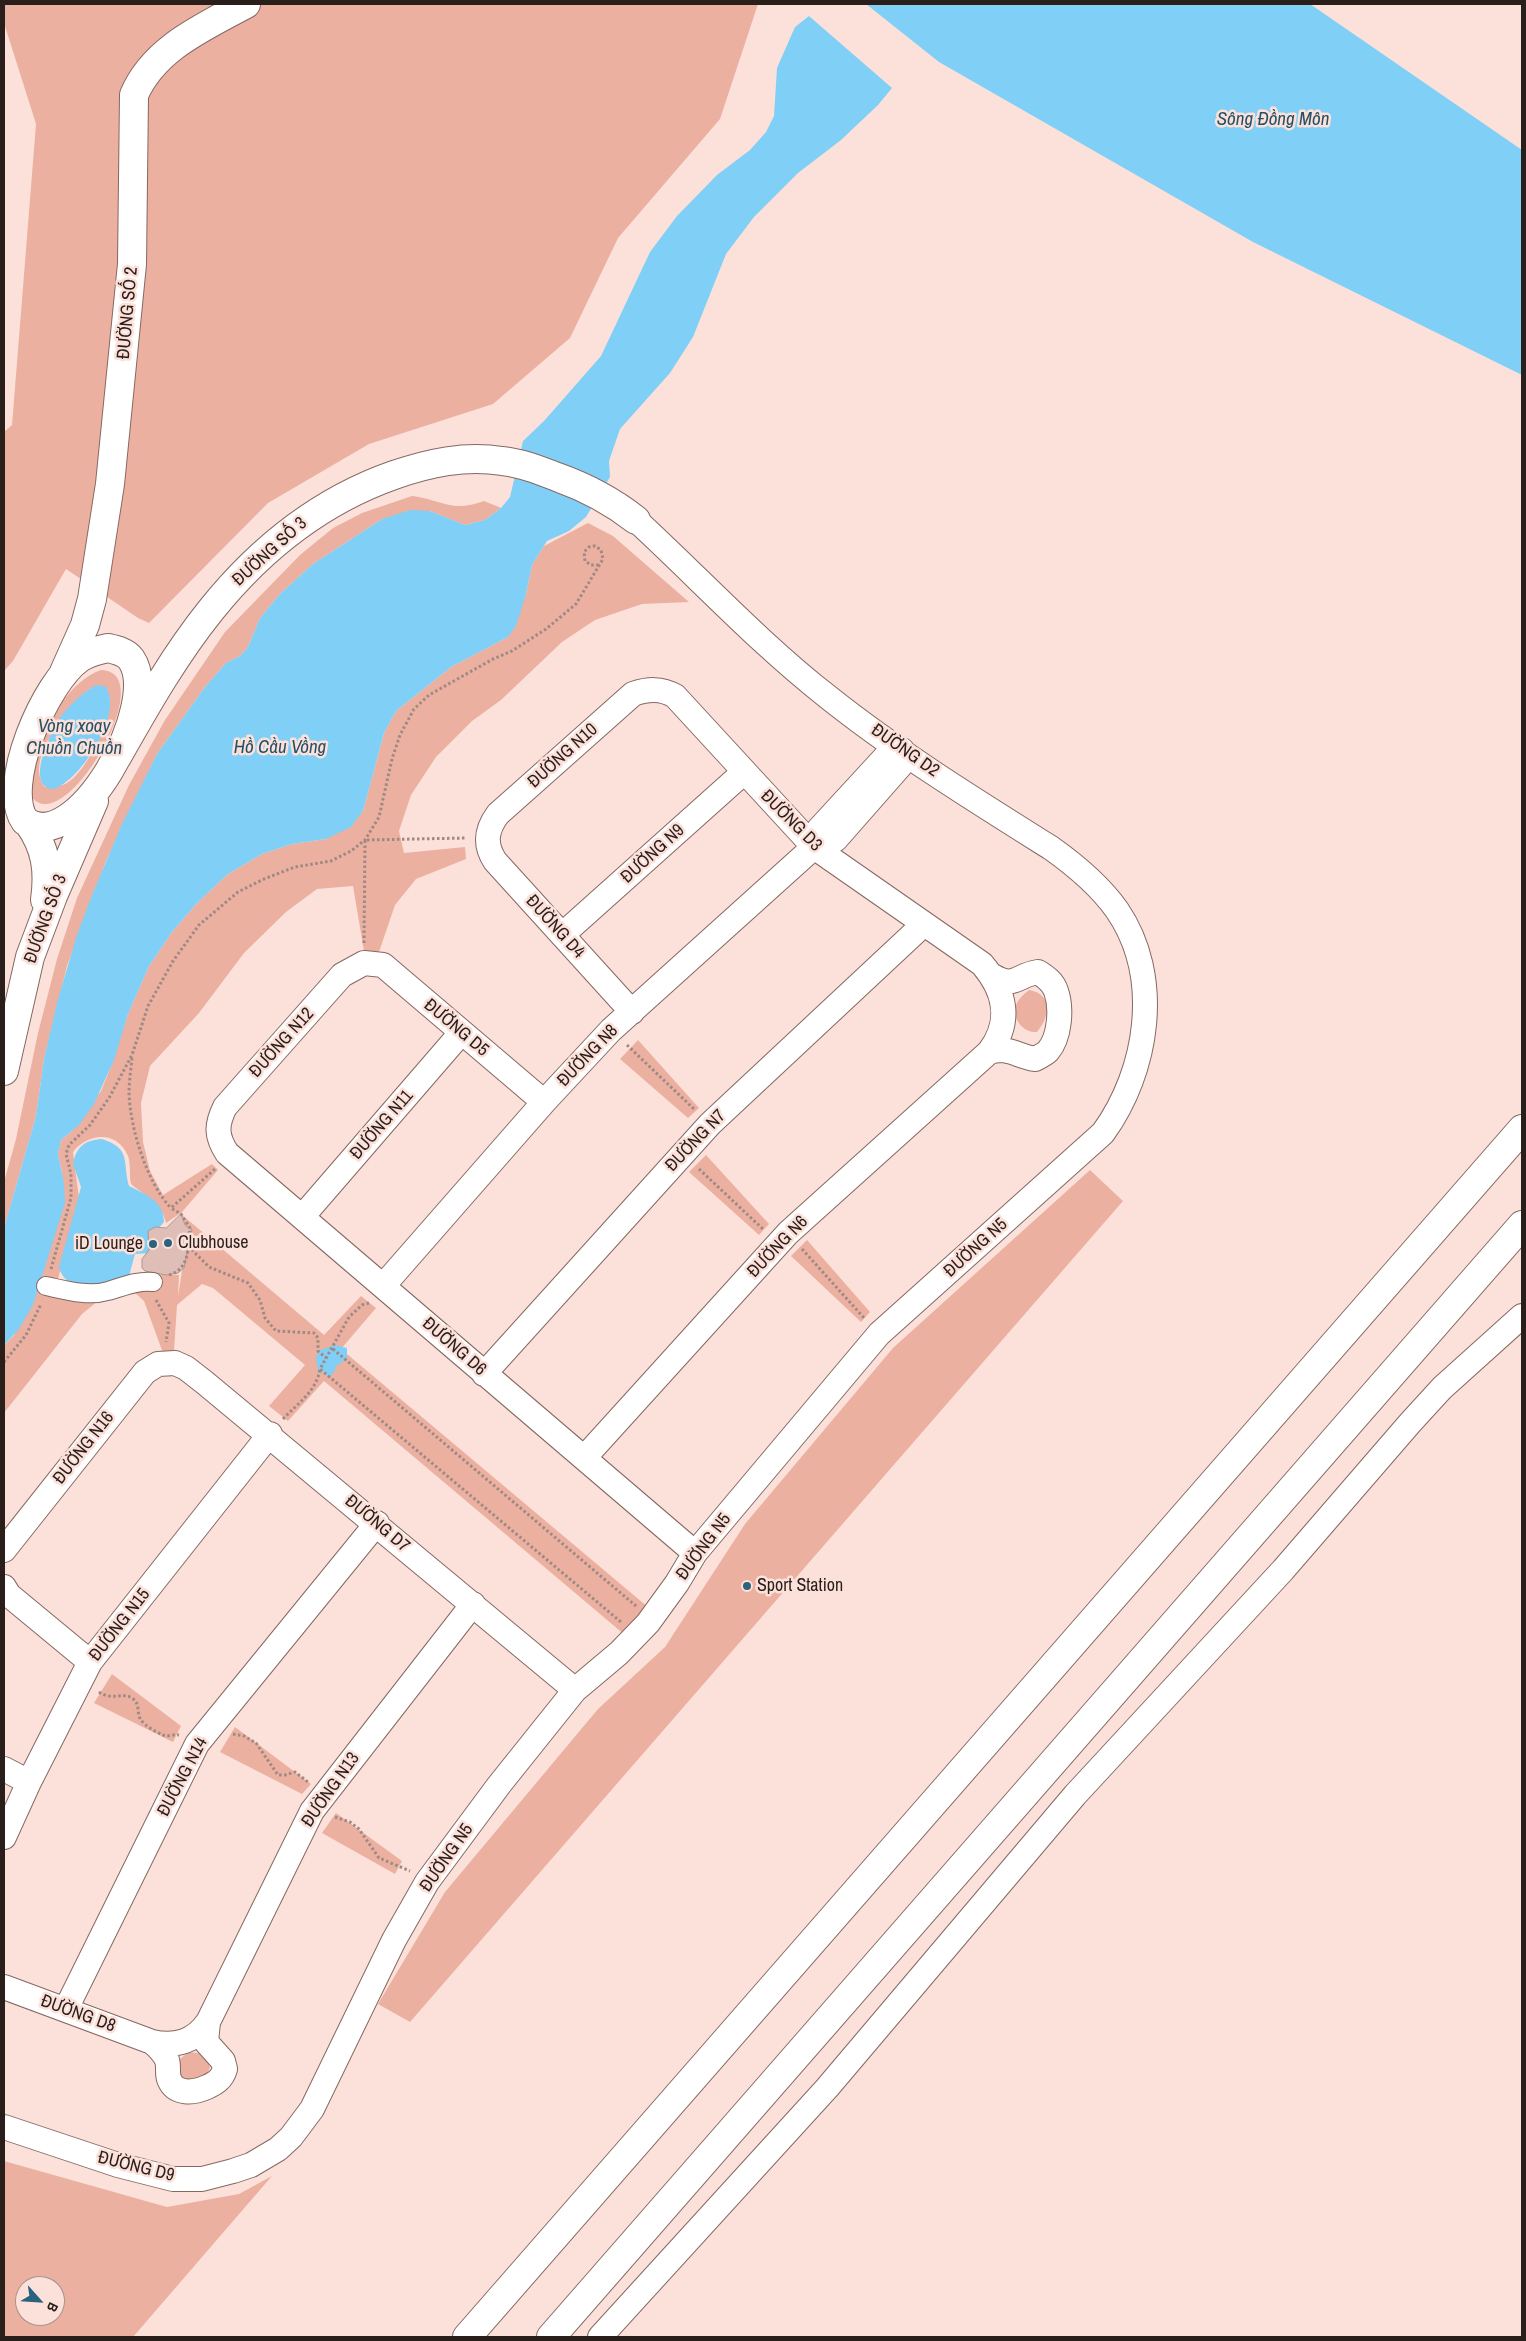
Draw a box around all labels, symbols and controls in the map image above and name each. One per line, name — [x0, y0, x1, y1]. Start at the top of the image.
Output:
water label: Sông Đồng Môn — [1217, 109, 1329, 131]
street label: ĐƯỜNG SỐ 2 — [113, 266, 143, 360]
street label: ĐƯỜNG SỐ 3 — [228, 513, 312, 591]
water label: Vòng xoay Chuồn Chuồn — [26, 716, 122, 760]
street label: ĐƯỜNG N10 — [524, 719, 602, 793]
street label: ĐƯỜNG D2 — [867, 720, 943, 782]
water label: Hồ Cầu Vồng — [234, 737, 326, 759]
street label: ĐƯỜNG D3 — [756, 786, 826, 856]
street label: ĐƯỜNG N9 — [617, 820, 689, 888]
street label: ĐƯỜNG SỐ 3 — [20, 872, 72, 966]
street label: ĐƯỜNG D4 — [521, 891, 589, 963]
street label: ĐƯỜNG D5 — [419, 995, 493, 1061]
street label: ĐƯỜNG N12 — [245, 1004, 319, 1082]
street label: ĐƯỜNG N8 — [553, 1020, 623, 1092]
street label: ĐƯỜNG N11 — [346, 1086, 418, 1164]
street label: ĐƯỜNG N7 — [661, 1105, 731, 1177]
street label: ĐƯỜNG N6 — [743, 1211, 813, 1283]
street label: ĐƯỜNG N5 — [940, 1214, 1012, 1282]
place label: Clubhouse — [178, 1232, 249, 1254]
place label: iD Lounge — [75, 1233, 143, 1255]
marker: Clubhouse — [162, 1237, 174, 1249]
marker: iD Lounge — [147, 1238, 159, 1250]
street label: ĐƯỜNG D6 — [418, 1313, 490, 1381]
street label: ĐƯỜNG N16 — [49, 1407, 119, 1489]
street label: ĐƯỜNG D7 — [340, 1491, 414, 1557]
street label: ĐƯỜNG N5 — [672, 1509, 736, 1585]
place label: Sport Station — [757, 1575, 843, 1597]
marker: Sport Station — [741, 1580, 753, 1592]
street label: ĐƯỜNG N15 — [85, 1584, 155, 1666]
street label: ĐƯỜNG N14 — [153, 1734, 213, 1820]
street label: ĐƯỜNG N13 — [297, 1749, 365, 1831]
street label: ĐƯỜNG N5 — [416, 1820, 478, 1896]
street label: ĐƯỜNG D8 — [38, 1991, 118, 2037]
street label: ĐƯỜNG D9 — [96, 2147, 176, 2187]
north arrow — [15, 2276, 65, 2326]
text: B — [43, 2299, 62, 2315]

